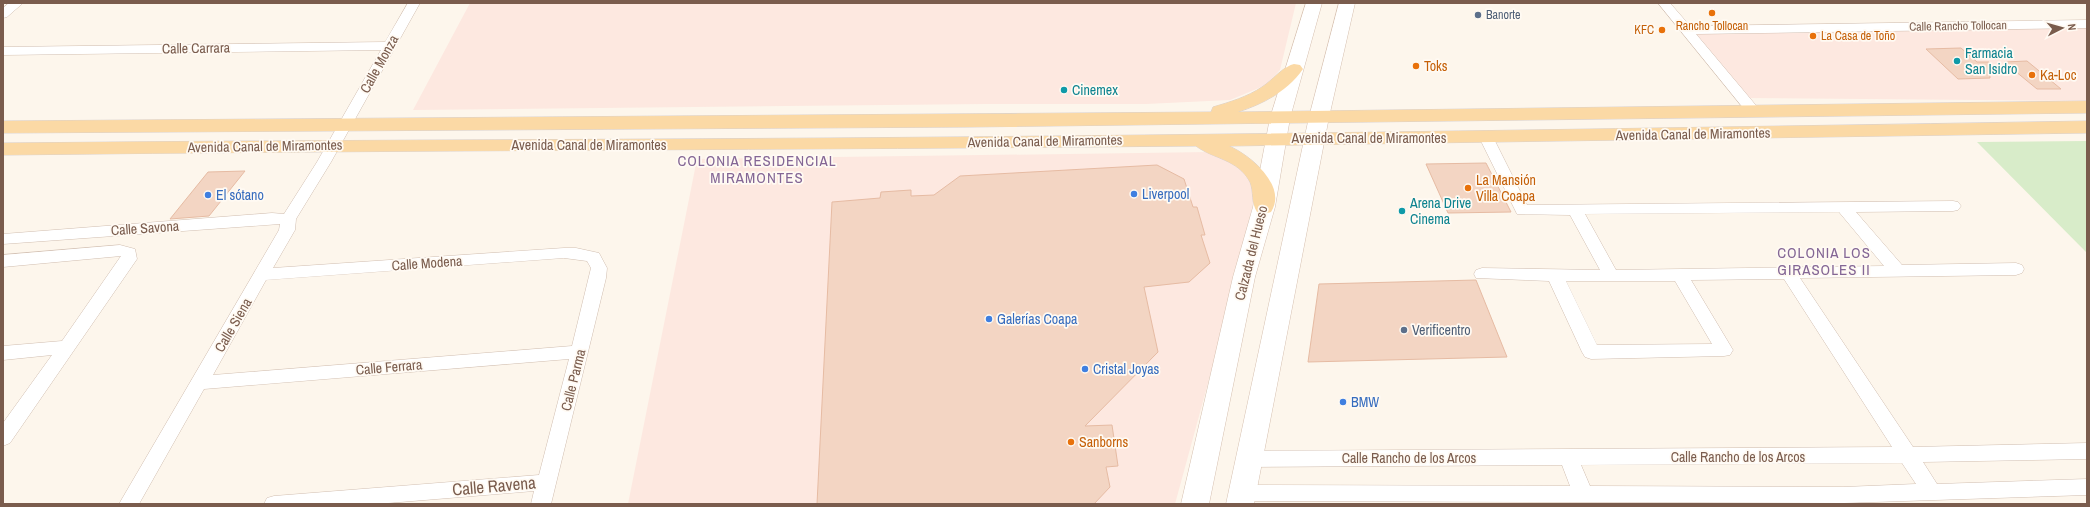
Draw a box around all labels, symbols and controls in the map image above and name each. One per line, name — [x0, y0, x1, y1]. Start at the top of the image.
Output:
place label: Banorte — [1486, 7, 1520, 23]
marker: Rancho Tollocan — [1707, 8, 1717, 18]
north arrow — [2042, 8, 2082, 48]
marker: Banorte — [1473, 10, 1483, 20]
street label: Calle Rancho Tollocan — [1909, 17, 2007, 35]
place label: Rancho Tollocan — [1676, 18, 1748, 34]
place label: KFC — [1634, 22, 1654, 38]
text: N — [2065, 23, 2079, 31]
marker: KFC — [1657, 25, 1667, 35]
place label: La Casa de Toño — [1821, 28, 1895, 44]
street label: Calle Monza — [356, 31, 403, 96]
marker: La Casa de Toño — [1808, 31, 1818, 41]
street label: Calle Carrara — [162, 38, 231, 58]
place label: Farmacia San Isidro — [1965, 44, 2017, 78]
marker: Farmacia San Isidro — [1952, 56, 1962, 66]
place label: Toks — [1424, 57, 1448, 75]
marker: Toks — [1411, 61, 1421, 71]
place label: Ka-Loc — [2040, 66, 2077, 84]
marker: Ka-Loc — [2027, 70, 2037, 80]
place label: Cinemex — [1072, 81, 1118, 99]
marker: Cinemex — [1059, 85, 1069, 95]
street label: Avenida Canal de Miramontes — [1614, 124, 1771, 144]
street label: Avenida Canal de Miramontes — [1291, 129, 1447, 147]
street label: Avenida Canal de Miramontes — [966, 131, 1123, 151]
street label: Avenida Canal de Miramontes — [186, 136, 343, 156]
street label: Avenida Canal de Miramontes — [511, 136, 667, 154]
district label: COLONIA RESIDENCIAL MIRAMONTES — [677, 150, 837, 188]
place label: La Mansión Villa Coapa — [1476, 171, 1536, 205]
marker: La Mansión Villa Coapa — [1463, 183, 1473, 193]
place label: Liverpool — [1142, 185, 1189, 203]
place label: El sótano — [216, 186, 264, 204]
marker: Liverpool — [1129, 189, 1139, 199]
marker: El sótano — [203, 190, 213, 200]
place label: Arena Drive Cinema — [1409, 194, 1471, 228]
street label: Calzada del Hueso — [1231, 204, 1271, 302]
marker: Arena Drive Cinema — [1397, 206, 1407, 216]
street label: Calle Savona — [110, 217, 180, 239]
district label: COLONIA LOS GIRASOLES II — [1777, 242, 1871, 280]
street label: Calle Modena — [391, 252, 464, 274]
street label: Calle Siena — [210, 294, 256, 355]
place label: Galerías Coapa — [997, 310, 1078, 328]
marker: Galerías Coapa — [984, 314, 994, 324]
place label: Verificentro — [1412, 321, 1471, 339]
marker: Verificentro — [1399, 325, 1409, 335]
street label: Calle Parma — [557, 347, 590, 413]
street label: Calle Ferrara — [355, 355, 423, 379]
place label: Cristal Joyas — [1093, 360, 1160, 378]
marker: Cristal Joyas — [1080, 364, 1090, 374]
place label: BMW — [1351, 393, 1379, 411]
marker: BMW — [1338, 397, 1348, 407]
place label: Sanborns — [1079, 433, 1128, 451]
marker: Sanborns — [1066, 437, 1076, 447]
street label: Calle Rancho de los Arcos — [1671, 448, 1806, 466]
street label: Calle Rancho de los Arcos — [1342, 449, 1477, 467]
street label: Calle Ravena — [451, 470, 537, 501]

